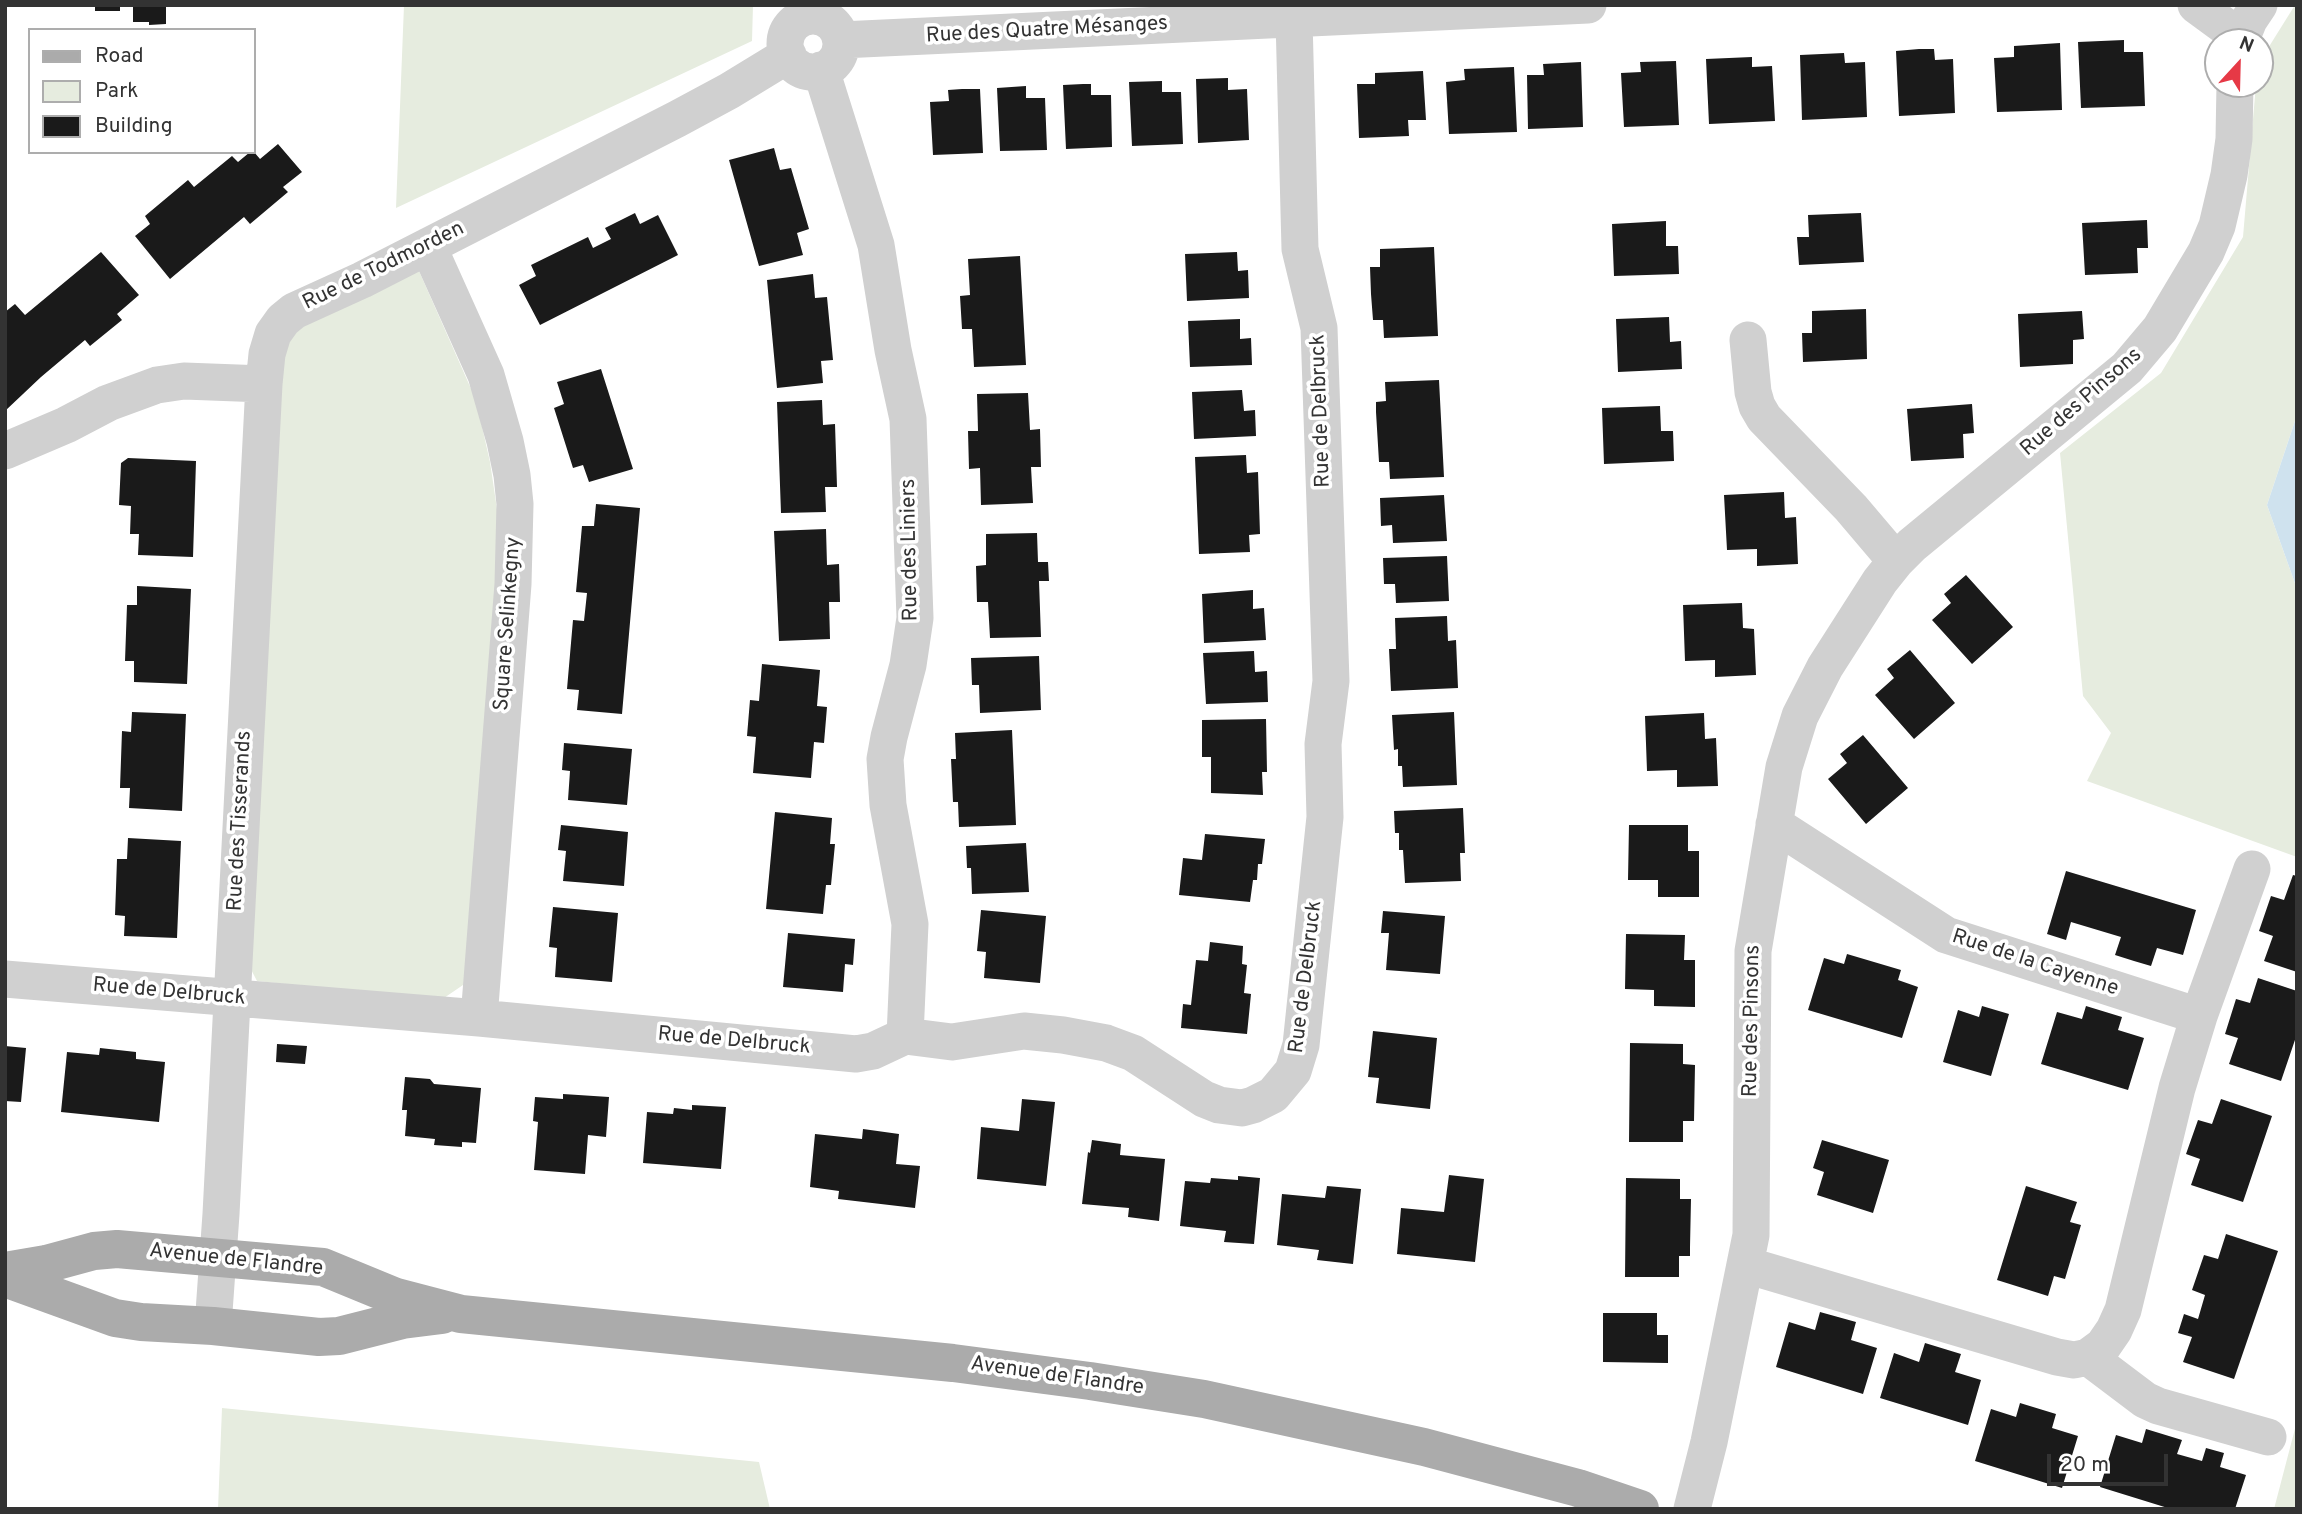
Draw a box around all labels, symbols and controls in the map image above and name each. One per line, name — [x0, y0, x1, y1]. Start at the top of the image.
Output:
street label: Rue des Quatre Mésanges — [925, 12, 1169, 50]
legend — [28, 28, 256, 154]
north arrow — [2204, 28, 2274, 98]
text: N — [2235, 32, 2257, 59]
text: Road — [95, 43, 144, 70]
text: Park — [95, 78, 138, 105]
text: Building — [95, 113, 173, 140]
street label: Rue de Todmorden — [299, 217, 469, 317]
street label: Rue de Delbruck — [1307, 334, 1337, 488]
street label: Rue des Pinsons — [2016, 343, 2148, 463]
street label: Rue des Liniers — [897, 478, 925, 622]
street label: Square Selinkegny — [490, 536, 528, 712]
street label: Rue des Tisserands — [224, 730, 258, 912]
street label: Rue de Delbruck — [1285, 899, 1329, 1055]
street label: Rue de la Cayenne — [1948, 925, 2122, 1003]
street label: Rue des Pinsons — [1739, 944, 1767, 1098]
street label: Rue de Delbruck — [91, 974, 247, 1012]
street label: Rue de Delbruck — [656, 1023, 812, 1061]
street label: Avenue de Flandre — [148, 1239, 324, 1283]
street label: Avenue de Flandre — [969, 1352, 1145, 1402]
scale bar — [2050, 1440, 2171, 1484]
text: 20 m — [2060, 1452, 2109, 1479]

